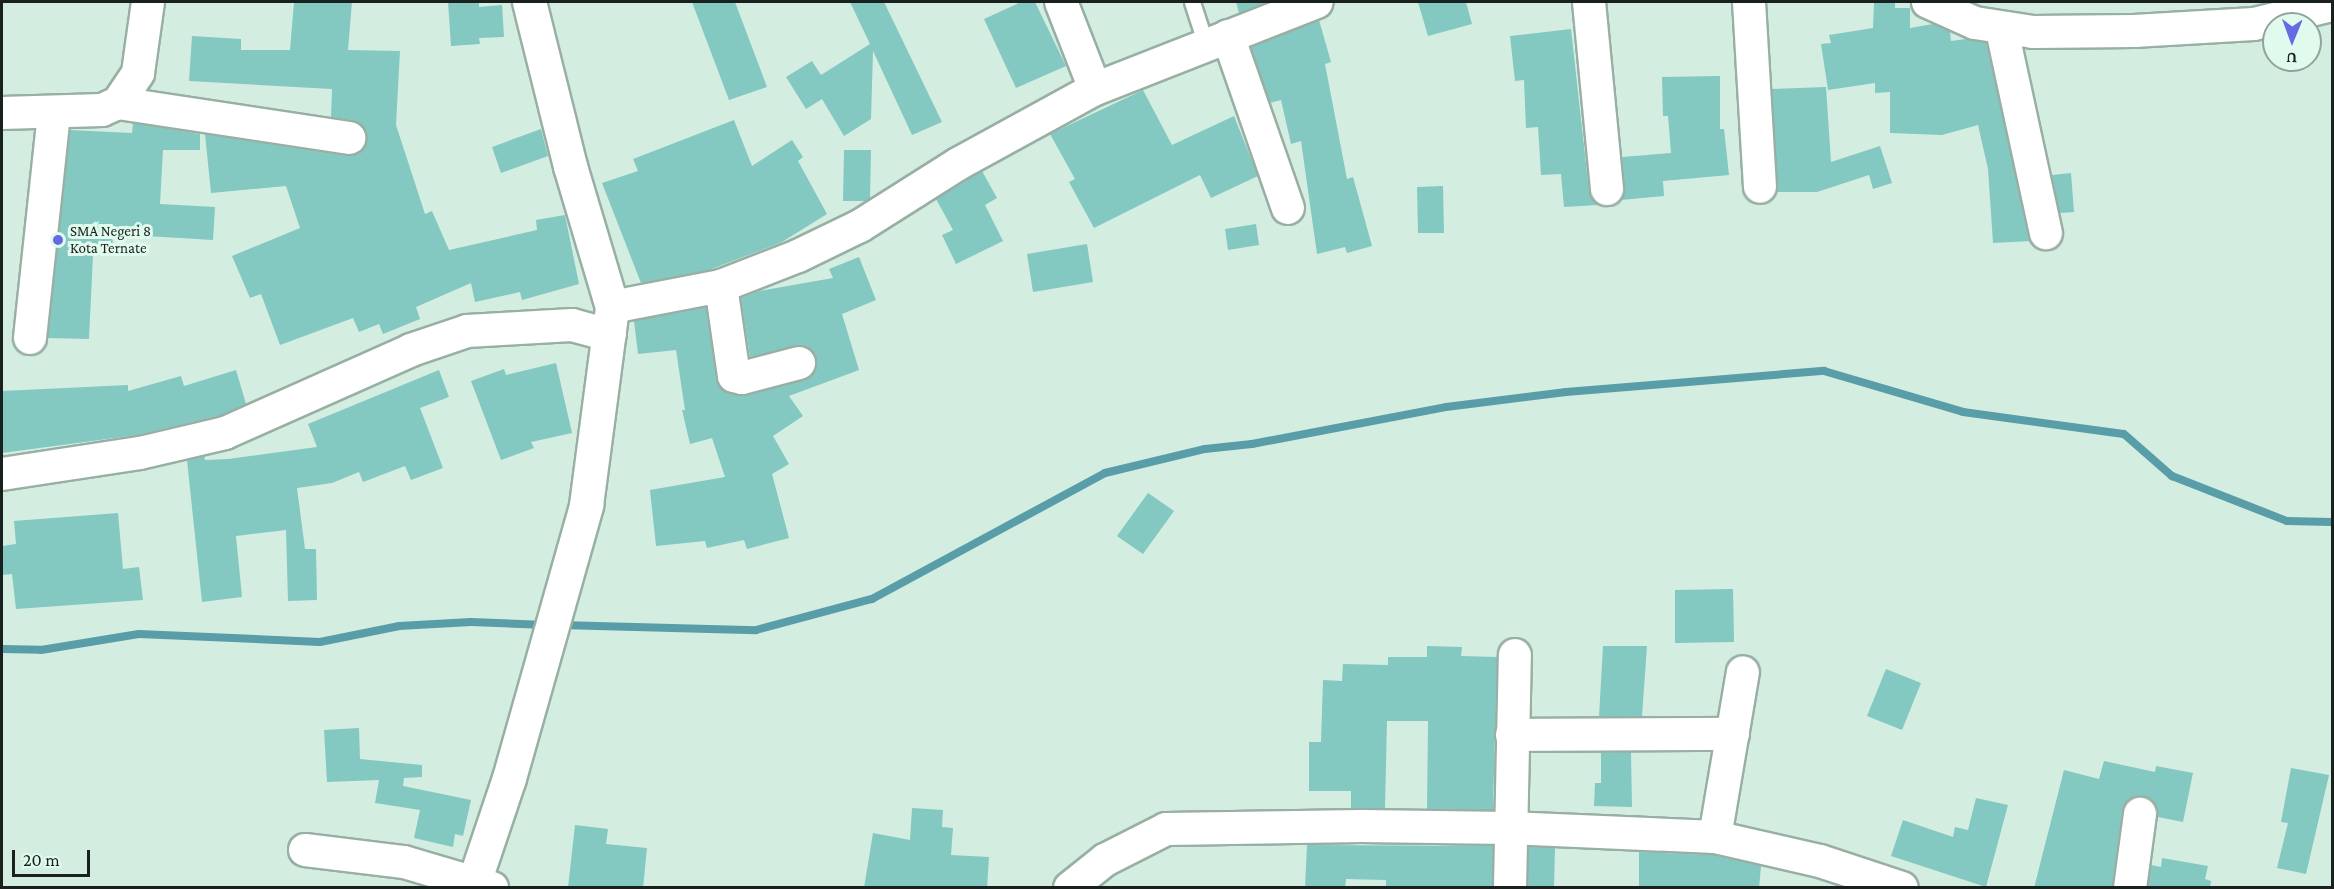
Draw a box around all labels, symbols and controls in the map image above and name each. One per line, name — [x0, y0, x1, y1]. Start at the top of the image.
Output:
north arrow — [2262, 12, 2322, 72]
text: U — [2286, 50, 2297, 67]
place label: SMA Negeri 8 Kota Ternate — [70, 222, 151, 257]
marker: SMA Negeri 8 Kota Ternate — [51, 233, 65, 247]
scale bar — [15, 838, 93, 876]
text: 20 m — [23, 850, 60, 870]

